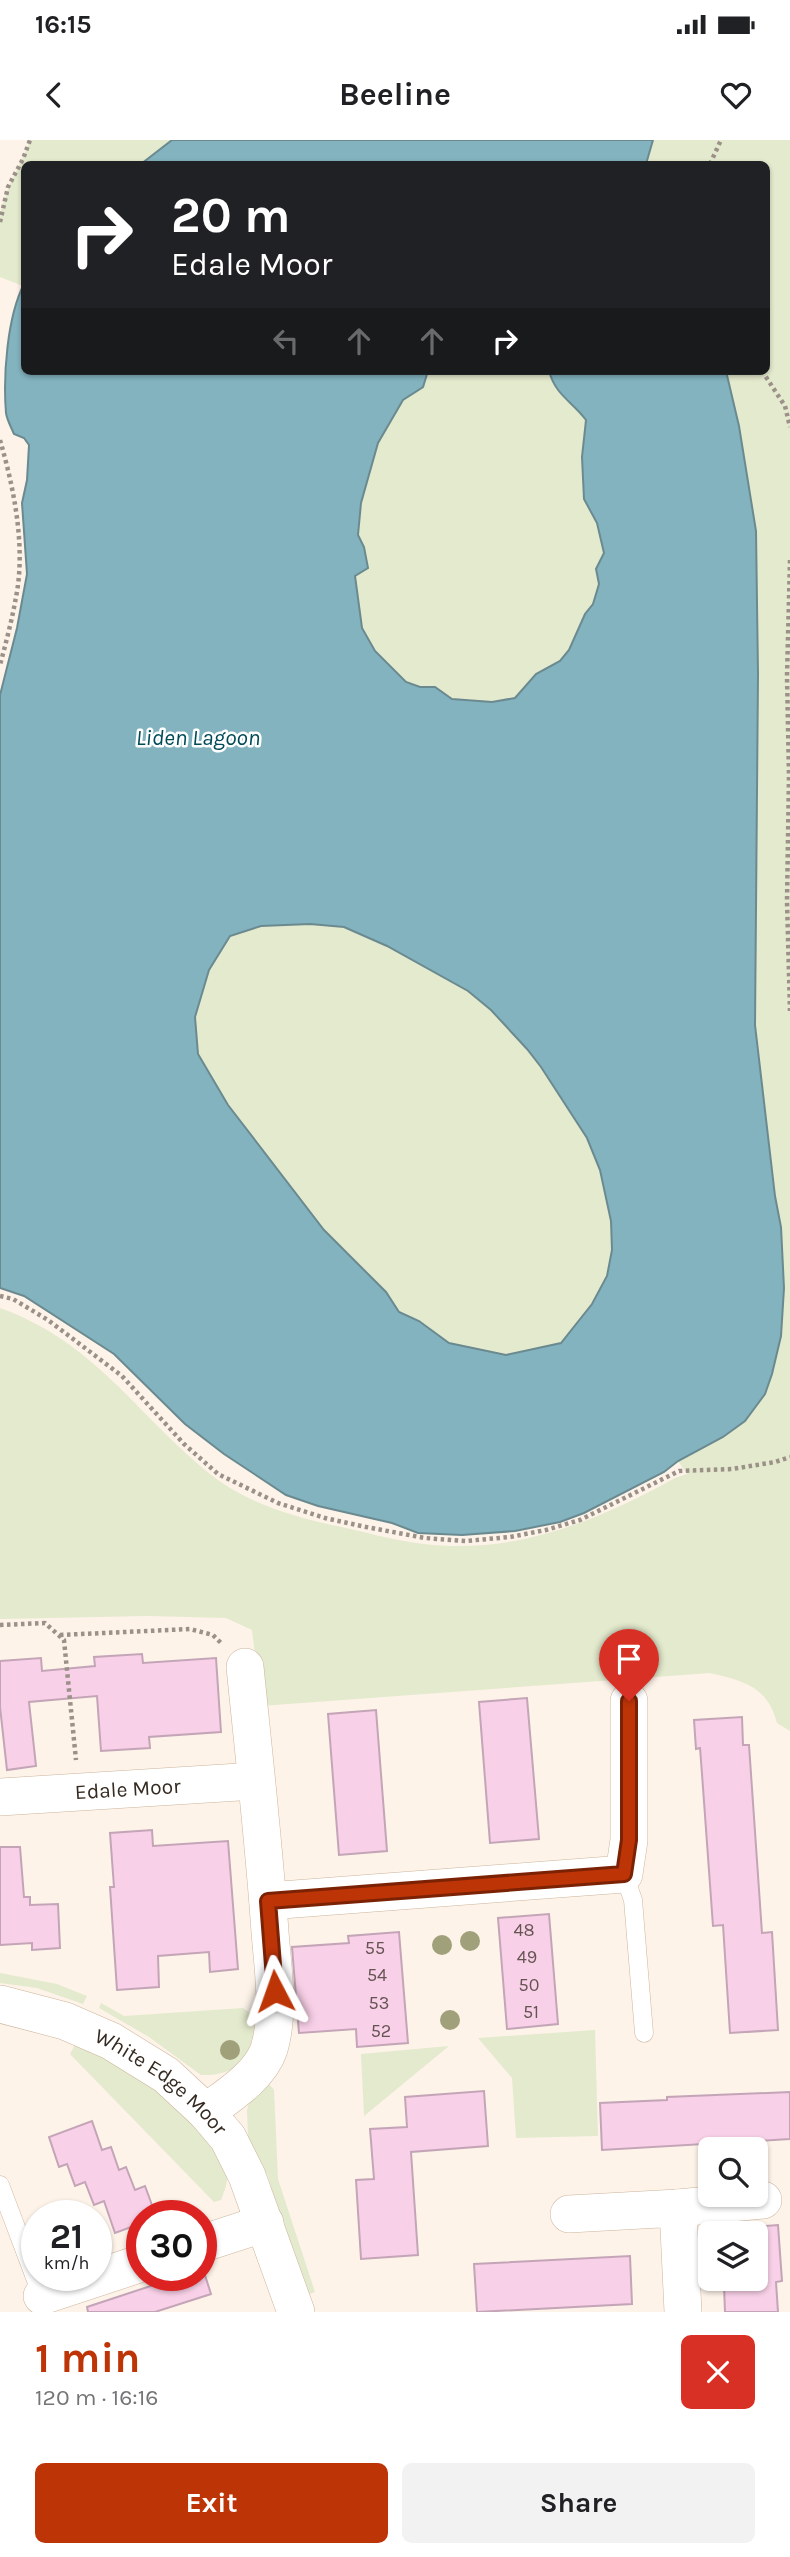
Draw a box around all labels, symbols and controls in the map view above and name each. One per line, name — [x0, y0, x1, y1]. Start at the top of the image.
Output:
text: 16:15 — [35, 9, 91, 40]
icon: back — [35, 76, 73, 114]
text: Beeline — [339, 76, 451, 113]
icon: heart — [717, 76, 755, 114]
text: 20 m — [171, 187, 291, 244]
icon: right — [56, 189, 147, 280]
text: Edale Moor — [171, 246, 332, 283]
icon: left — [267, 322, 305, 360]
icon: ahead — [340, 322, 378, 360]
icon: ahead — [413, 322, 451, 360]
icon: right — [486, 322, 524, 360]
water label: Liden Lagoon — [136, 724, 260, 751]
pin — [599, 1629, 659, 1701]
icon: arrive — [610, 1640, 648, 1678]
street label: Edale Moor — [74, 1774, 182, 1804]
house number: 48 — [513, 1919, 535, 1941]
house number: 55 — [365, 1937, 385, 1959]
house number: 49 — [517, 1946, 537, 1968]
position arrow — [238, 1954, 312, 2028]
house number: 54 — [367, 1964, 387, 1986]
house number: 50 — [519, 1974, 539, 1996]
house number: 53 — [369, 1992, 389, 2014]
house number: 51 — [523, 2001, 539, 2023]
house number: 52 — [371, 2020, 391, 2042]
street label: White Edge Moor — [91, 2024, 232, 2140]
map controls — [698, 2137, 768, 2291]
button: search — [698, 2137, 768, 2207]
speed limit sign: 30 — [126, 2200, 217, 2291]
text: 21 — [50, 2216, 83, 2257]
button: layers — [698, 2221, 768, 2291]
text: km/h — [44, 2252, 89, 2274]
text: 1 min — [35, 2333, 140, 2383]
button: close — [681, 2335, 755, 2409]
text: 120 m · 16:16 — [35, 2384, 158, 2411]
button: Exit — [35, 2463, 388, 2543]
button: Share — [402, 2463, 755, 2543]

